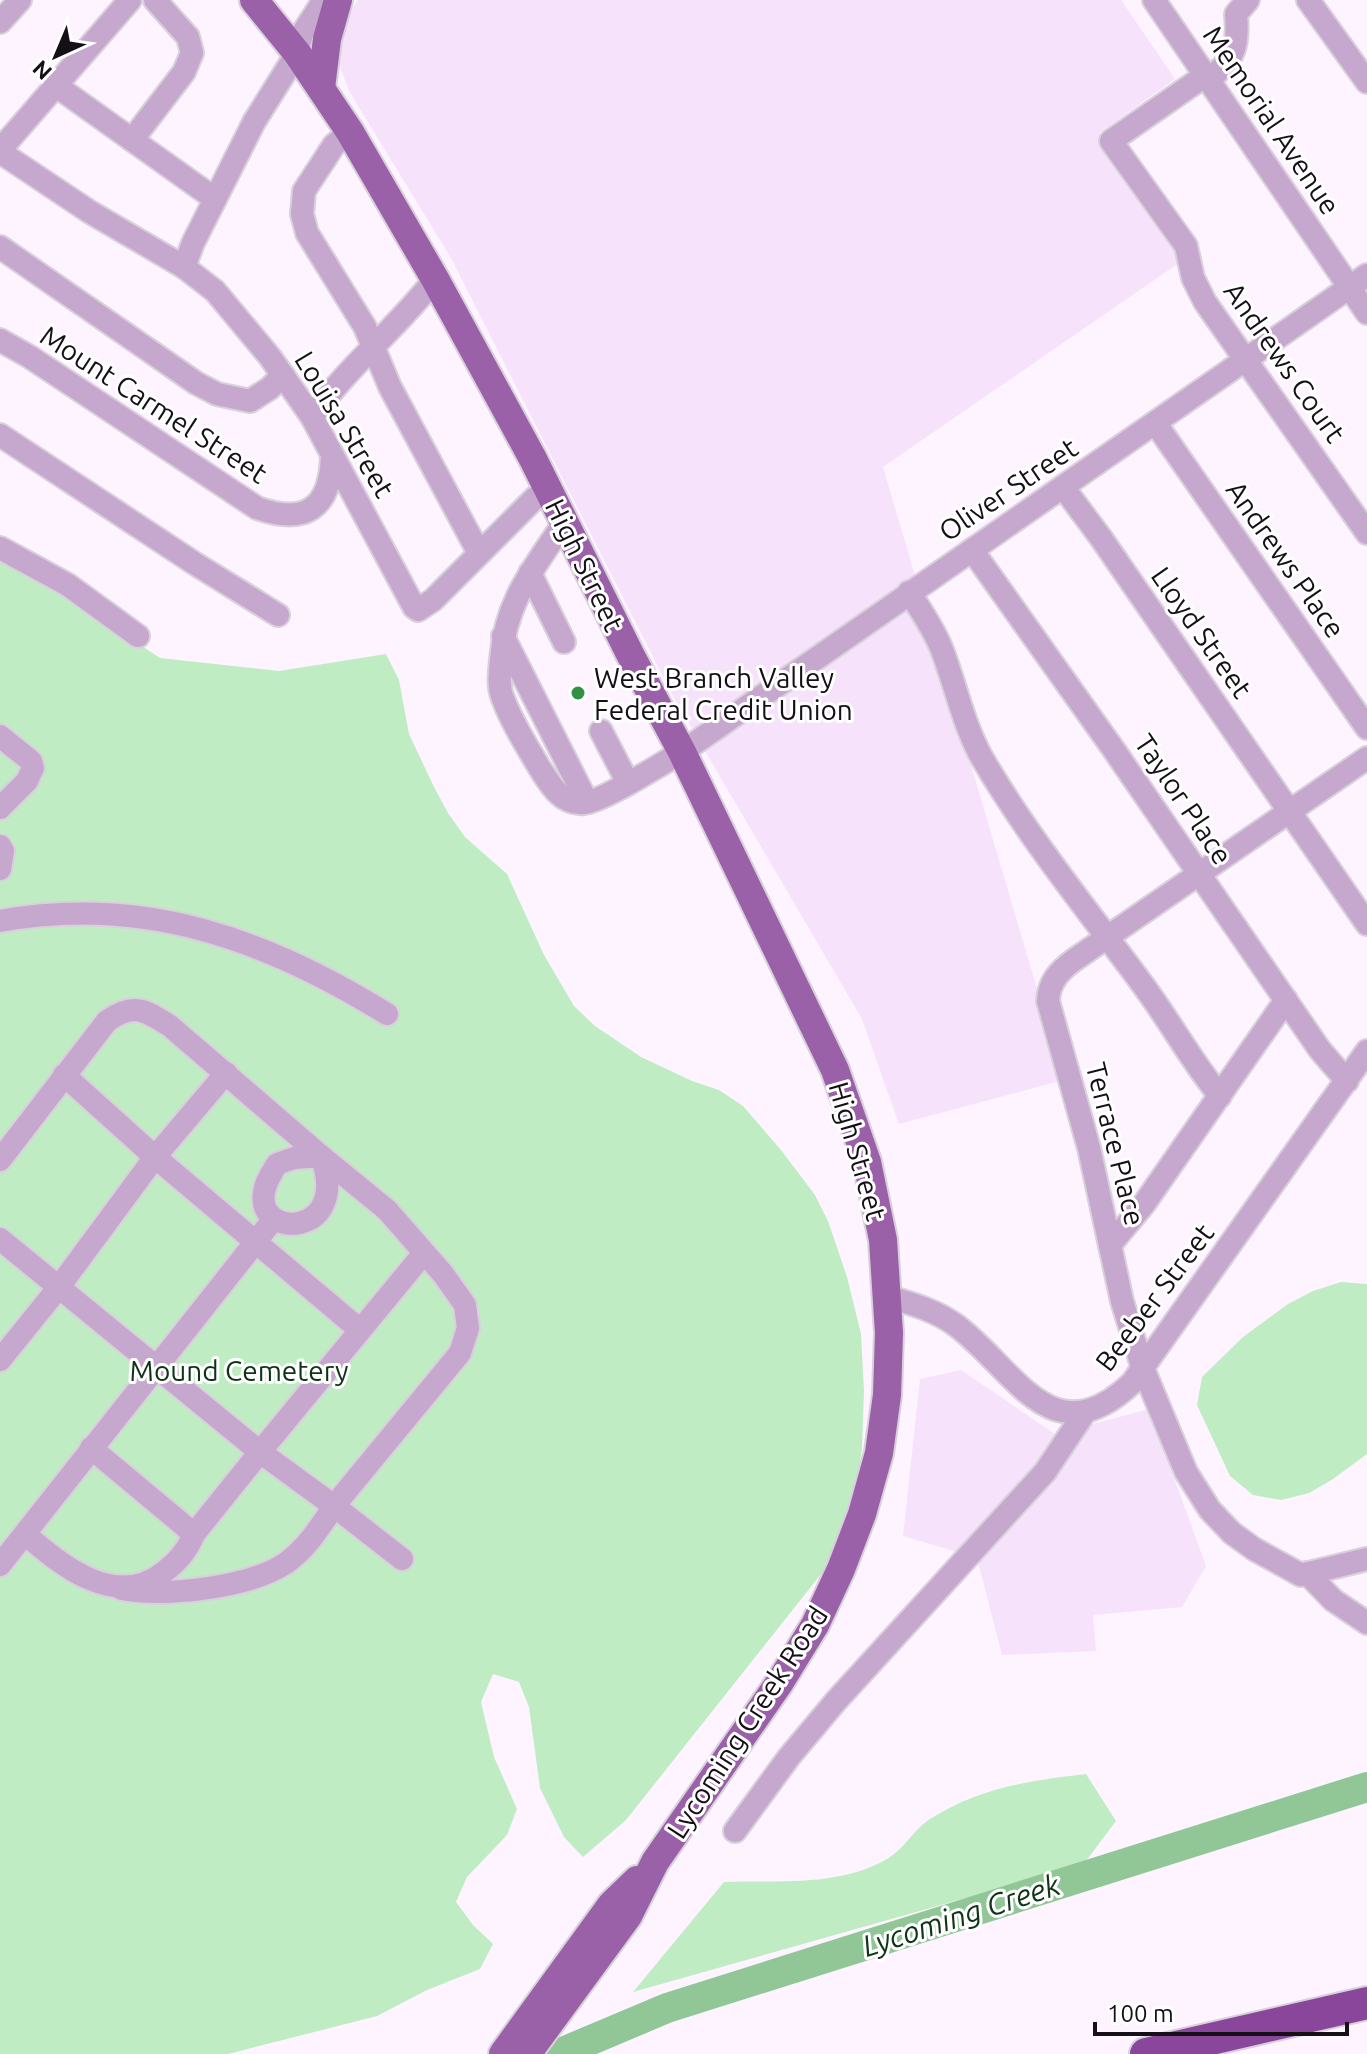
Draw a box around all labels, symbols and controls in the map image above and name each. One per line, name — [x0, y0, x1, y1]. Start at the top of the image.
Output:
north arrow — [16, 16, 96, 96]
street label: Memorial Avenue — [1198, 20, 1346, 220]
text: N — [27, 56, 56, 85]
street label: Andrews Court — [1218, 276, 1352, 448]
street label: Mount Carmel Street — [35, 319, 273, 489]
street label: Louisa Street — [289, 345, 401, 503]
street label: Oliver Street — [933, 431, 1083, 547]
street label: Andrews Place — [1221, 475, 1351, 643]
street label: High Street — [540, 494, 630, 636]
street label: Lloyd Street — [1146, 561, 1258, 703]
place label: West Branch Valley Federal Credit Union — [594, 662, 853, 725]
marker: West Branch Valley Federal Credit Union — [569, 684, 587, 702]
street label: Taylor Place — [1129, 728, 1239, 870]
street label: Terrace Place — [1081, 1059, 1151, 1229]
street label: High Street — [823, 1078, 893, 1224]
street label: Beeber Street — [1089, 1217, 1219, 1377]
park label: Mound Cemetery — [130, 1355, 348, 1386]
street label: Lycoming Creek Road — [661, 1600, 833, 1844]
water label: Lycoming Creek — [858, 1867, 1065, 1963]
scale bar — [1095, 1986, 1347, 2036]
text: 100 m — [1107, 2000, 1174, 2027]

